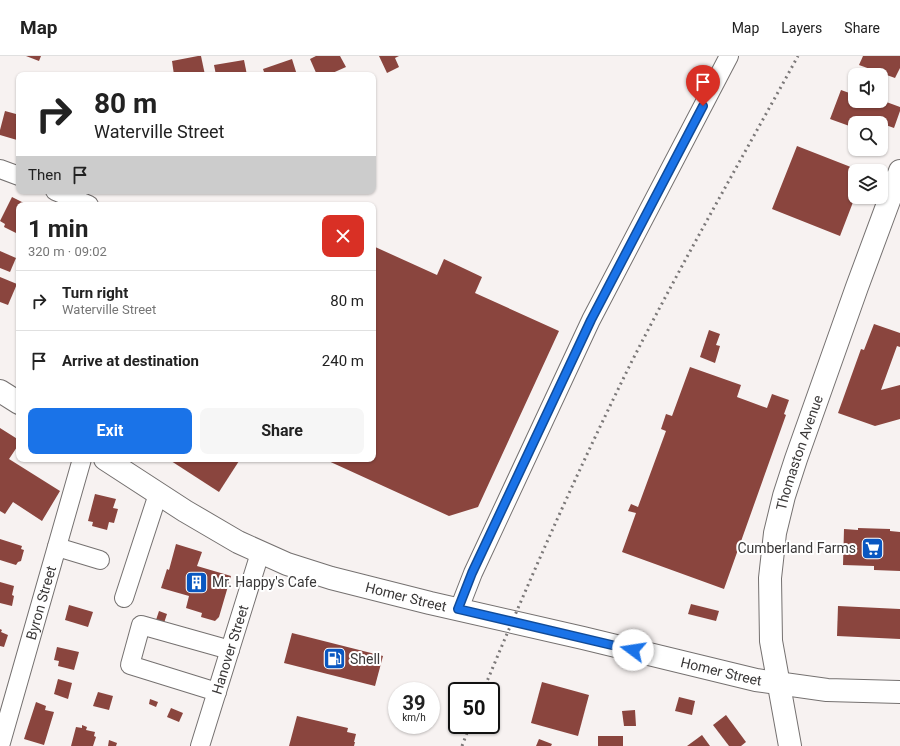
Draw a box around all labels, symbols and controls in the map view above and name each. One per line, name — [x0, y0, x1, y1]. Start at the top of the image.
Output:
text: Map — [20, 16, 58, 39]
text: Map — [732, 20, 759, 36]
text: Layers — [781, 20, 822, 36]
text: Share — [844, 20, 880, 36]
pin — [686, 65, 720, 106]
map controls — [848, 68, 888, 204]
button: sound — [848, 68, 888, 108]
icon: arrive — [692, 71, 714, 93]
text: 80 m — [94, 87, 157, 120]
icon: right — [28, 88, 80, 140]
button: search — [848, 116, 888, 156]
text: Waterville Street — [94, 121, 225, 142]
icon: arrive — [69, 164, 91, 186]
button: layers — [848, 164, 888, 204]
text: Then — [28, 166, 61, 184]
text: 1 min — [28, 215, 88, 243]
button: close — [322, 215, 364, 257]
text: 320 m · 09:02 — [28, 244, 107, 259]
text: Turn right — [62, 284, 128, 302]
icon: right — [28, 290, 50, 312]
text: 80 m — [330, 292, 364, 310]
text: Waterville Street — [62, 302, 156, 317]
icon: arrive — [28, 350, 50, 372]
text: Arrive at destination — [62, 352, 199, 370]
text: 240 m — [322, 352, 364, 370]
street label: Thomaston Avenue — [773, 393, 826, 512]
button: Exit — [28, 408, 192, 454]
button: Share — [200, 408, 364, 454]
supermarket icon: Cumberland Farms — [859, 535, 885, 561]
place label: Cumberland Farms — [737, 540, 856, 556]
street label: Byron Street — [23, 564, 59, 642]
building icon: Mr. Happy's Cafe — [183, 569, 209, 595]
place label: Mr. Happy's Cafe — [212, 574, 317, 590]
street label: Homer Street — [364, 579, 448, 615]
street label: Hanover Street — [209, 603, 251, 696]
position arrow — [612, 629, 654, 671]
fuel station icon: Shell — [321, 646, 347, 672]
place label: Shell — [350, 651, 380, 667]
street label: Homer Street — [679, 654, 763, 689]
speed limit sign: 50 — [448, 682, 500, 734]
text: 39 — [403, 691, 425, 715]
text: km/h — [402, 712, 426, 723]

